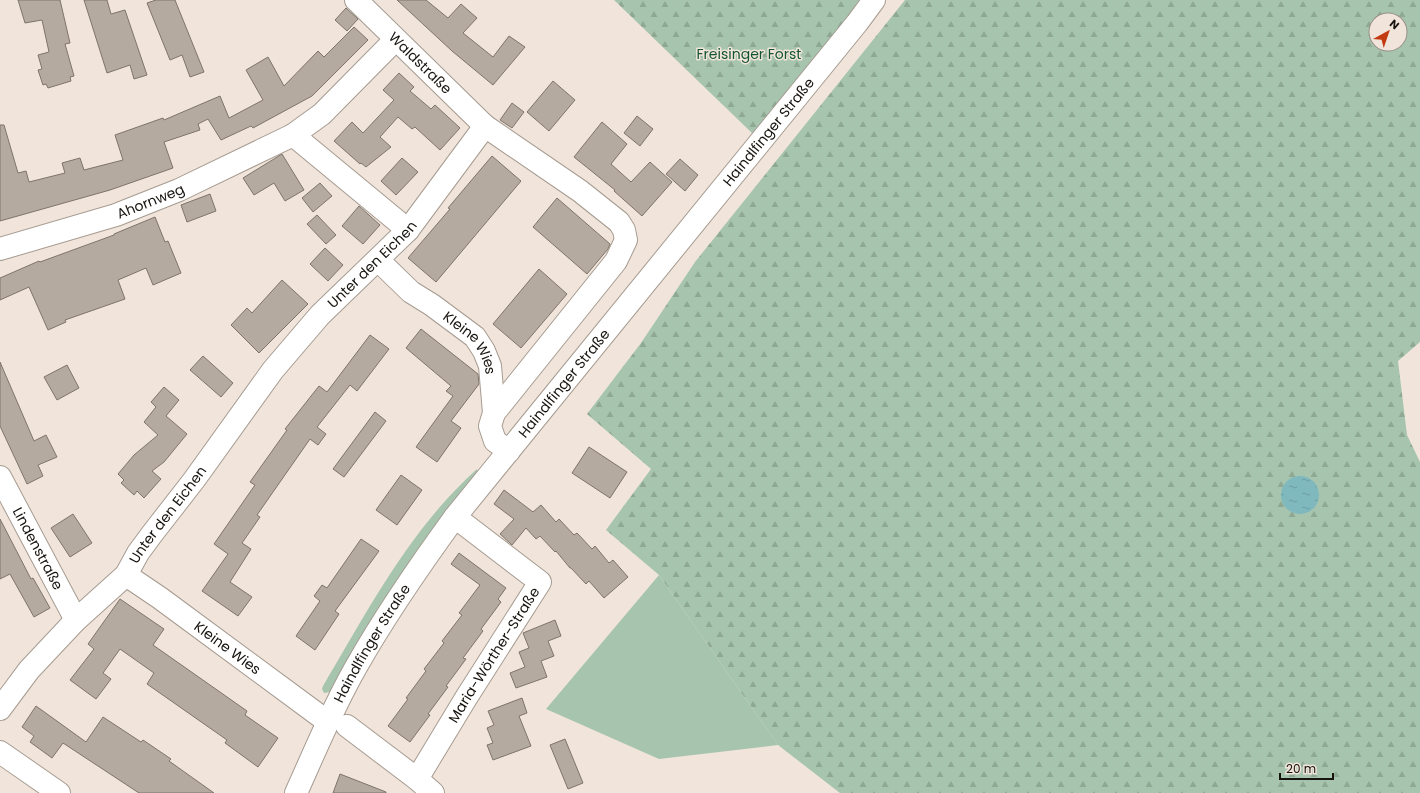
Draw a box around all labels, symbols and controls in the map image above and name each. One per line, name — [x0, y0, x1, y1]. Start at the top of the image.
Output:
north arrow — [1368, 12, 1408, 52]
text: N — [1386, 16, 1403, 33]
street label: Waldstraße — [384, 27, 457, 99]
park label: Freisinger Forst — [697, 44, 801, 64]
street label: Haindlfinger Straße — [718, 73, 819, 190]
street label: Ahornweg — [114, 179, 188, 224]
street label: Unter den Eichen — [323, 217, 422, 313]
street label: Kleine Wies — [439, 307, 501, 375]
street label: Haindlfinger Straße — [514, 324, 614, 442]
street label: Unter den Eichen — [124, 462, 211, 567]
street label: Lindenstraße — [8, 504, 68, 594]
street label: Haindlfinger Straße — [329, 580, 415, 706]
street label: Maria-Wörther-Straße — [443, 583, 544, 727]
street label: Kleine Wies — [190, 616, 265, 679]
scale bar — [1280, 755, 1333, 781]
text: 20 m — [1286, 760, 1316, 777]

